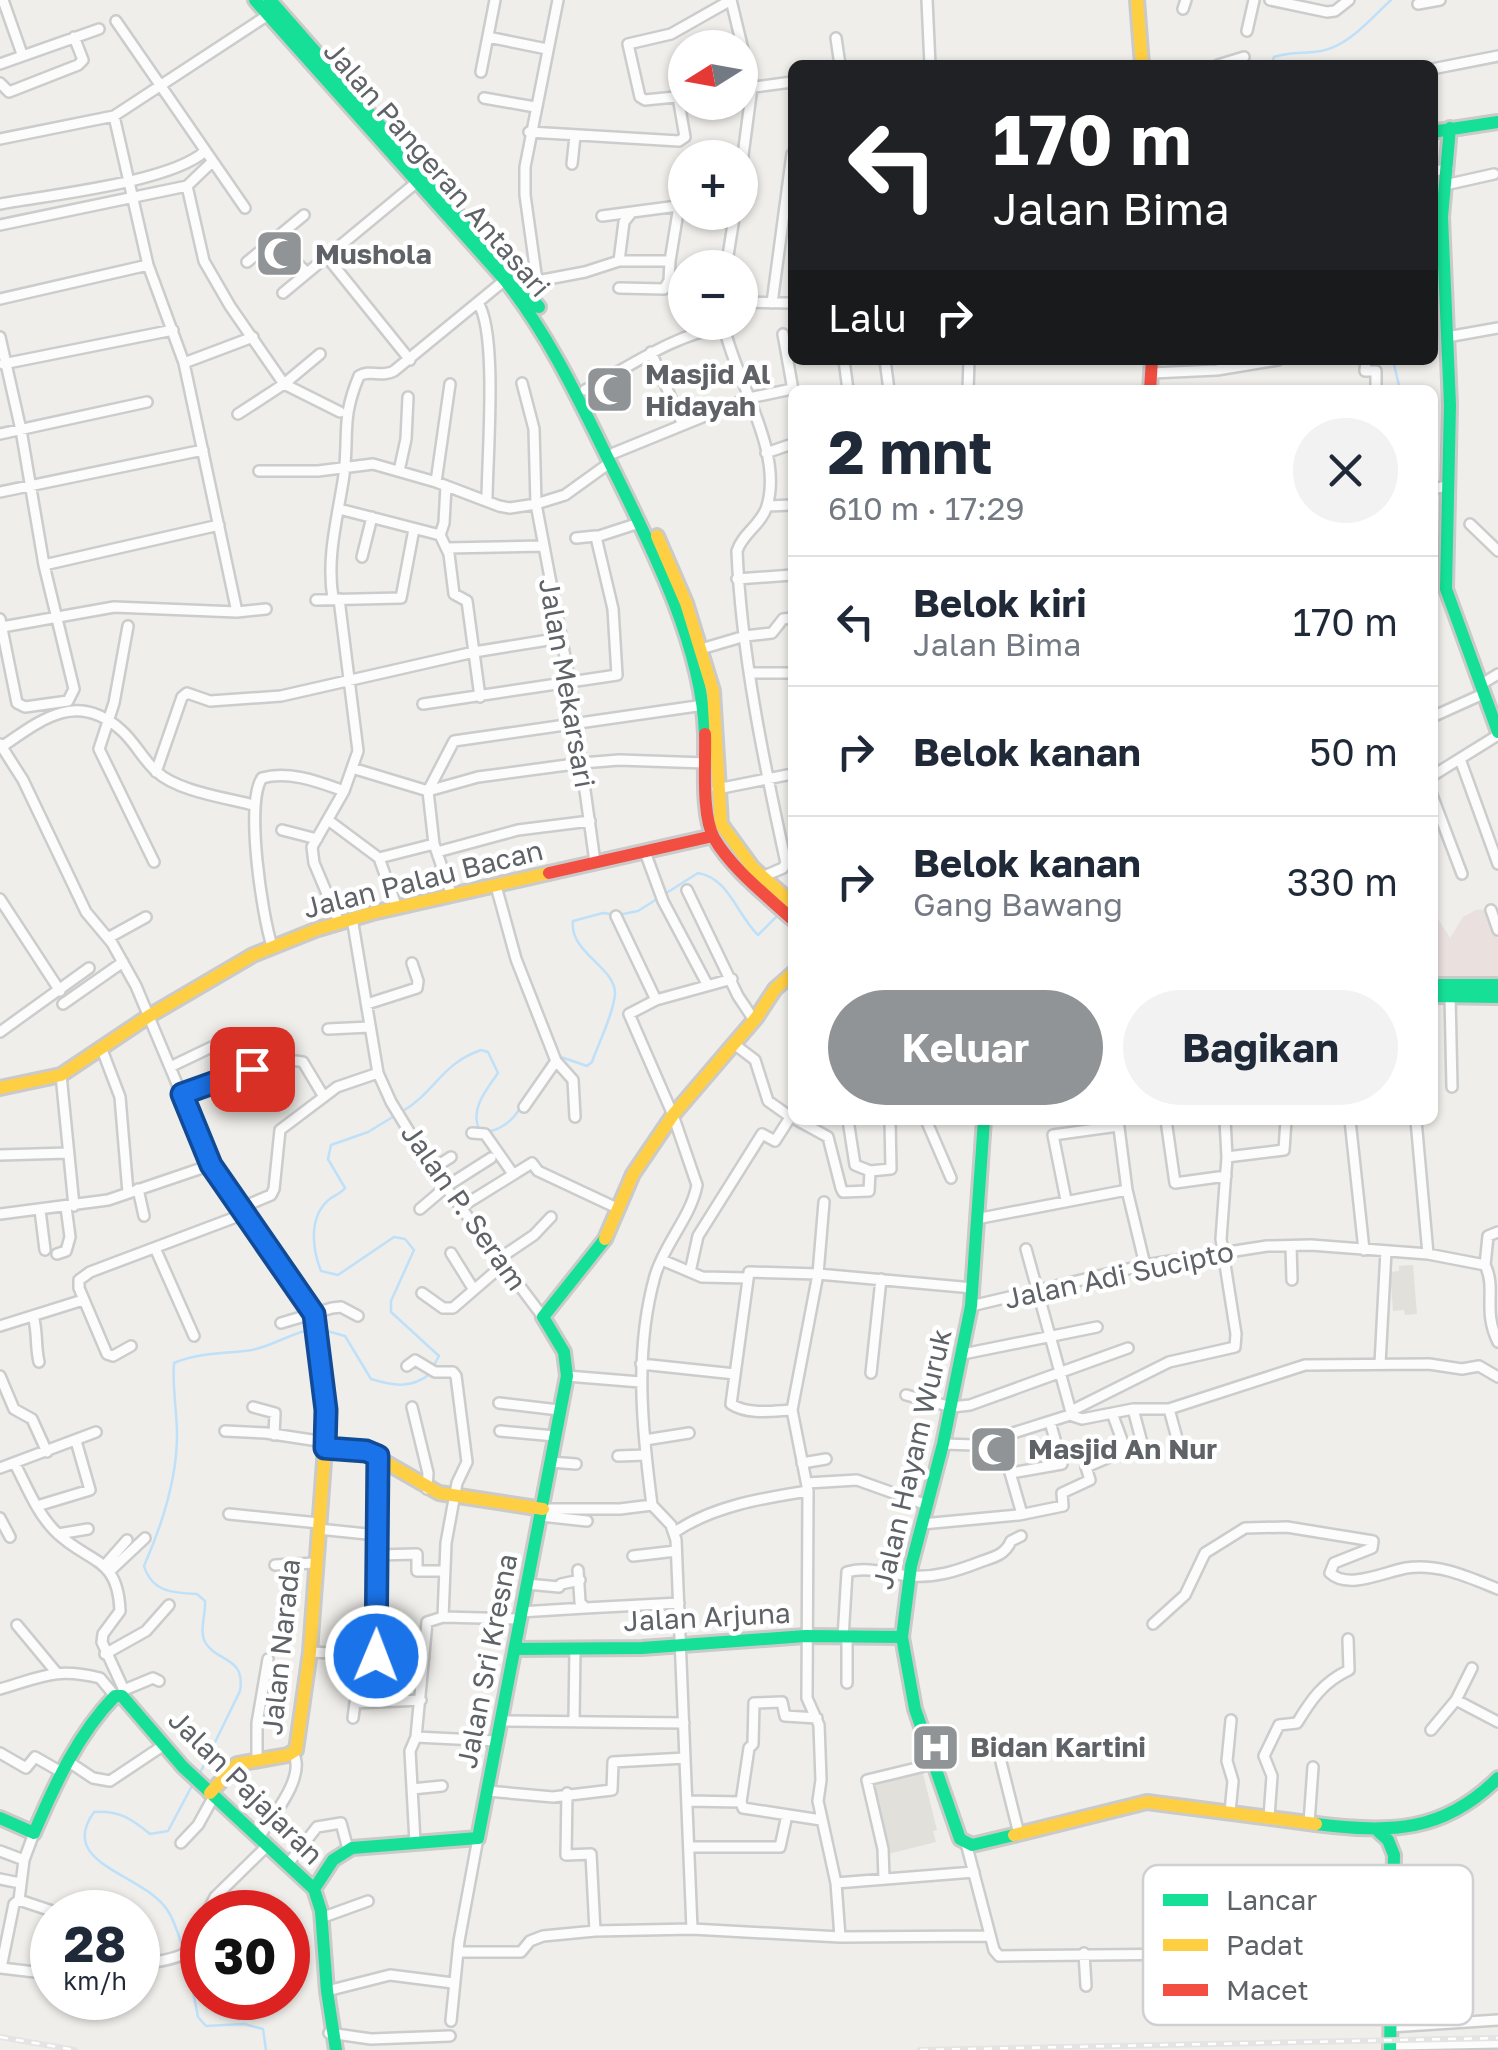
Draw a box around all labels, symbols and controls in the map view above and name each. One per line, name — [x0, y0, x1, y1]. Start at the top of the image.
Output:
north arrow — [668, 30, 758, 120]
map controls — [668, 30, 758, 340]
street label: Jalan Pangeran Antasari — [318, 34, 557, 303]
text: 170 m — [993, 96, 1191, 180]
icon: left — [828, 100, 958, 230]
button: + — [668, 140, 758, 230]
text: Jalan Bima — [993, 181, 1230, 235]
mosque icon: Mushola — [254, 228, 306, 280]
place label: Mushola — [315, 237, 432, 270]
button: − — [668, 250, 758, 340]
icon: right — [927, 290, 982, 345]
text: Lalu — [828, 295, 907, 340]
place label: Masjid Al Hidayah — [645, 357, 770, 422]
mosque icon: Masjid Al Hidayah — [584, 364, 636, 416]
text: 2 mnt — [828, 415, 992, 487]
button: close — [1293, 418, 1398, 523]
text: 610 m · 17:29 — [828, 489, 1025, 527]
street label: Jalan Mekarsari — [533, 576, 602, 790]
text: Belok kiri — [913, 580, 1087, 625]
icon: left — [828, 594, 883, 649]
text: 170 m — [1293, 599, 1398, 644]
text: Jalan Bima — [913, 625, 1081, 663]
icon: right — [828, 724, 883, 779]
text: Belok kanan — [913, 729, 1141, 774]
text: 50 m — [1309, 729, 1398, 774]
street label: Jalan Palau Bacan — [300, 833, 546, 924]
text: Belok kanan — [913, 840, 1141, 885]
icon: right — [828, 854, 883, 909]
text: 330 m — [1287, 859, 1398, 904]
text: Gang Bawang — [913, 885, 1123, 923]
button: Keluar — [828, 990, 1103, 1105]
button: Bagikan — [1123, 990, 1398, 1105]
pin — [210, 1027, 295, 1112]
icon: arrive — [225, 1042, 280, 1097]
street label: Jalan P. Seram — [395, 1117, 534, 1296]
street label: Jalan Adi Sucipto — [1001, 1234, 1236, 1315]
street label: Jalan Hayam Wuruk — [865, 1325, 958, 1592]
mosque icon: Masjid An Nur — [967, 1423, 1019, 1475]
place label: Masjid An Nur — [1028, 1432, 1217, 1465]
street label: Jalan Sri Kresna — [450, 1551, 523, 1771]
street label: Jalan Narada — [255, 1557, 306, 1737]
street label: Jalan Arjuna — [622, 1596, 791, 1637]
position arrow — [324, 1604, 428, 1708]
street label: Jalan Pajajaran — [162, 1703, 330, 1871]
hospital icon: Bidan Kartini — [909, 1721, 961, 1773]
place label: Bidan Kartini — [970, 1730, 1146, 1763]
legend — [1143, 1865, 1473, 2025]
text: Lancar — [1226, 1883, 1317, 1916]
speed limit sign: 30 — [180, 1890, 310, 2020]
text: 28 — [64, 1913, 126, 1973]
text: Padat — [1226, 1928, 1304, 1961]
text: km/h — [63, 1965, 127, 1996]
text: Macet — [1226, 1973, 1309, 2006]

